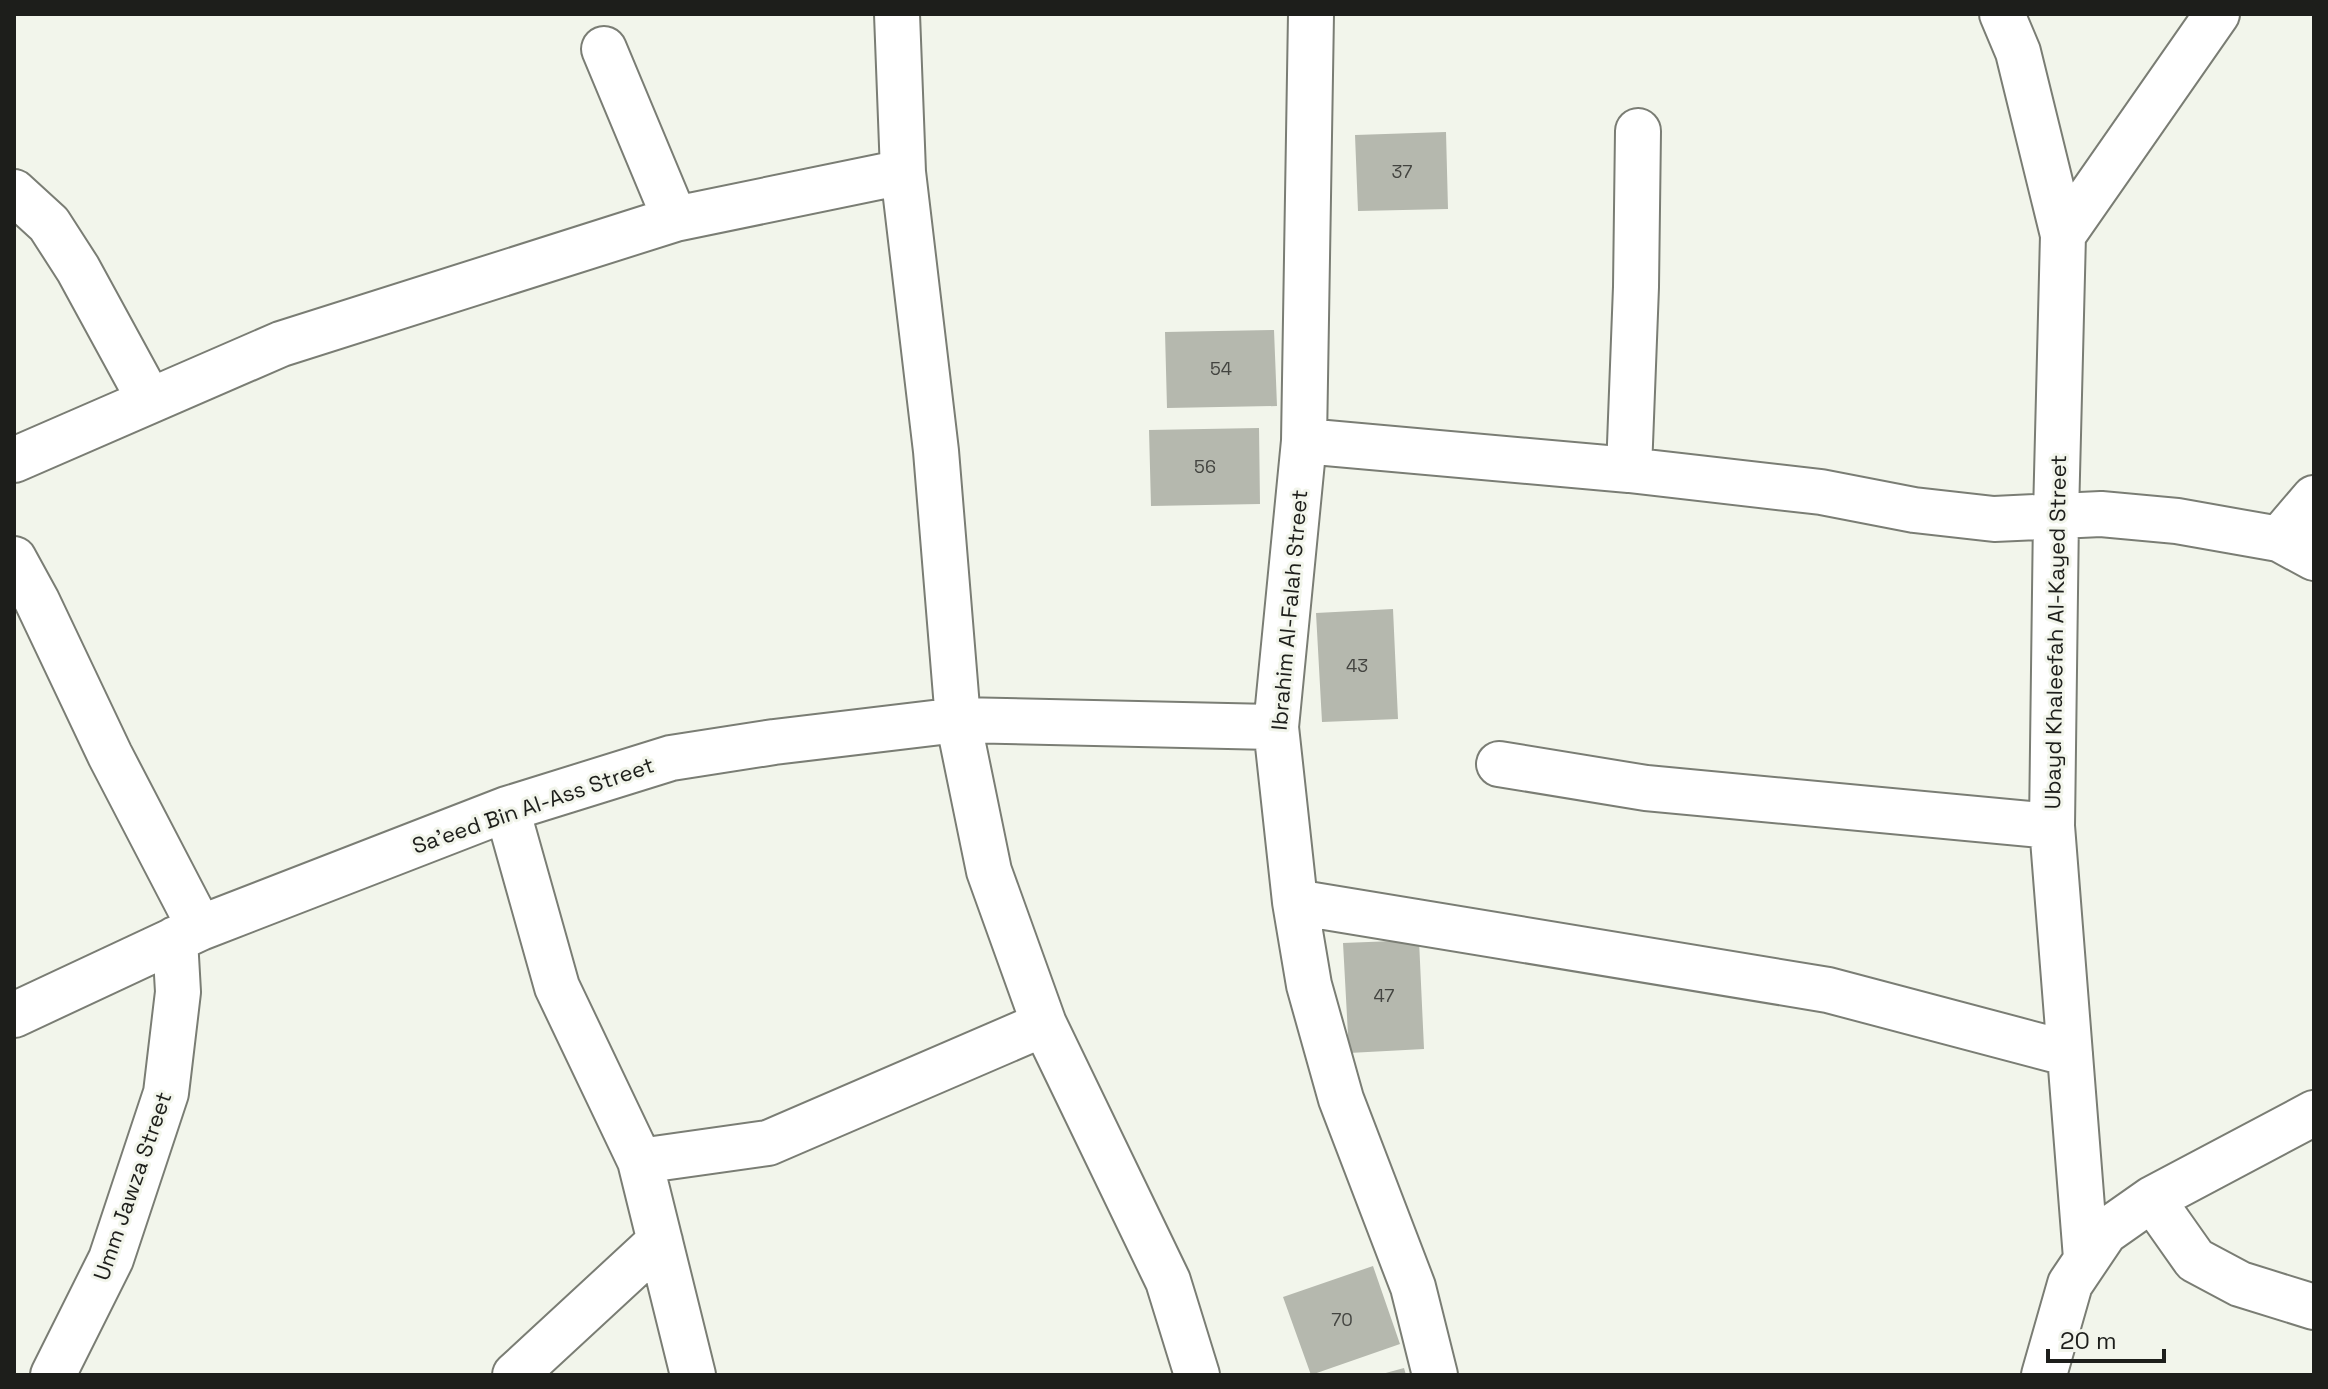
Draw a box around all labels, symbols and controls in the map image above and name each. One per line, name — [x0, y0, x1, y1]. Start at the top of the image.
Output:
house number: 37 — [1391, 160, 1413, 183]
house number: 54 — [1210, 357, 1232, 380]
street label: Ubayd Khaleefah Al-Kayed Street — [2038, 454, 2072, 810]
house number: 56 — [1194, 455, 1216, 478]
street label: Ibrahim Al-Falah Street — [1265, 489, 1313, 731]
house number: 43 — [1346, 654, 1368, 677]
street label: Sa'eed Bin Al-Ass Street — [408, 750, 658, 860]
house number: 47 — [1374, 984, 1394, 1007]
street label: Umm Jawza Street — [87, 1088, 177, 1284]
house number: 70 — [1331, 1308, 1353, 1331]
scale bar — [2048, 1313, 2164, 1363]
text: 20 m — [2060, 1325, 2117, 1356]

